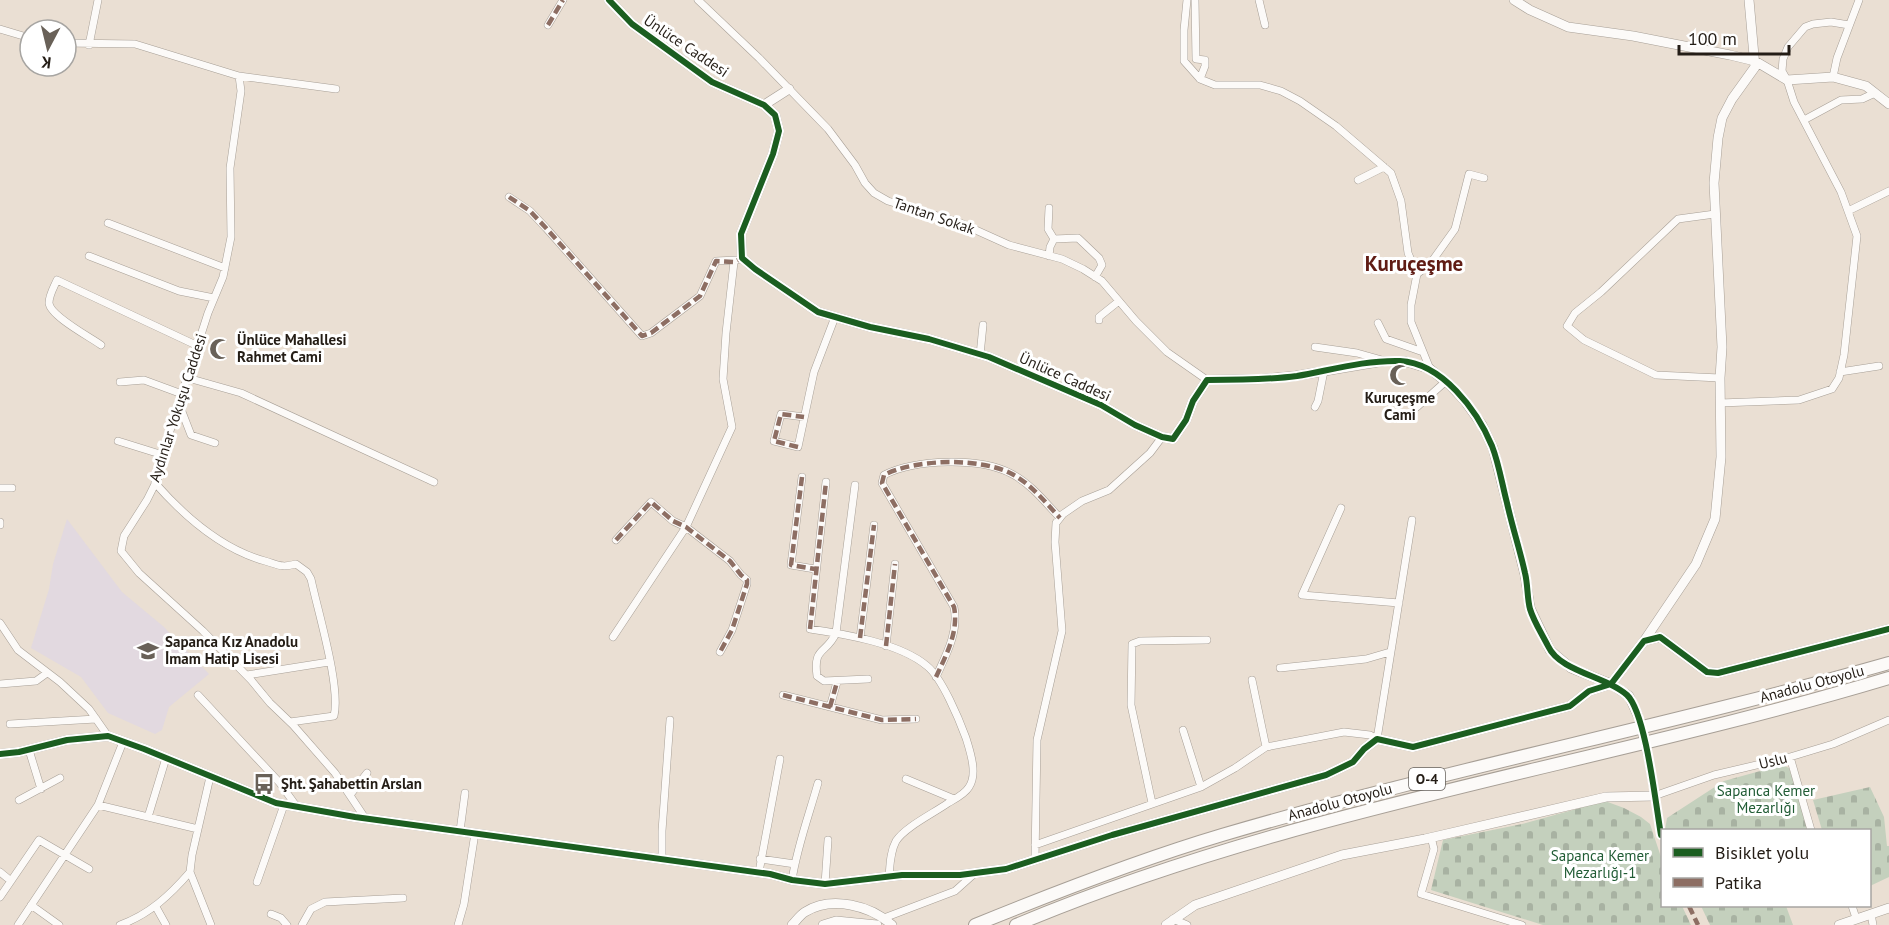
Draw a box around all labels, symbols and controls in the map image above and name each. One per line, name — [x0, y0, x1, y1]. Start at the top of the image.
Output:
street label: Ünlüce Caddesi — [640, 10, 732, 81]
north arrow — [18, 18, 78, 78]
scale bar — [1679, 18, 1788, 56]
text: 100 m — [1688, 27, 1737, 50]
text: K — [40, 52, 52, 73]
street label: Tantan Sokak — [891, 193, 978, 239]
district label: Kuruçeşme — [1365, 250, 1463, 277]
place label: Ünlüce Mahallesi Rahmet Cami — [237, 330, 347, 366]
street label: Aydınlar Yokuşu Caddesi — [145, 331, 210, 484]
mosque icon: Ünlüce Mahallesi Rahmet Cami — [208, 337, 232, 361]
street label: Ünlüce Caddesi — [1016, 348, 1114, 405]
mosque icon: Kuruçeşme Cami — [1388, 363, 1412, 387]
place label: Kuruçeşme Cami — [1365, 388, 1436, 424]
place label: Sapanca Kız Anadolu İmam Hatip Lisesi — [165, 632, 298, 668]
school or university icon: Sapanca Kız Anadolu İmam Hatip Lisesi — [136, 639, 160, 663]
street label: Anadolu Otoyolu — [1758, 660, 1866, 707]
street label: Uslu — [1757, 748, 1789, 773]
road number: O-4 — [1409, 768, 1445, 790]
bus stop icon: Şht. Şahabettin Arslan — [252, 772, 276, 796]
place label: Şht. Şahabettin Arslan — [281, 774, 422, 793]
street label: Anadolu Otoyolu — [1286, 778, 1394, 825]
park label: Sapanca Kemer Mezarlığı — [1717, 781, 1815, 817]
legend — [1661, 829, 1871, 907]
text: Bisiklet yolu — [1715, 841, 1809, 864]
park label: Sapanca Kemer Mezarlığı-1 — [1551, 846, 1649, 882]
text: Patika — [1715, 871, 1762, 894]

